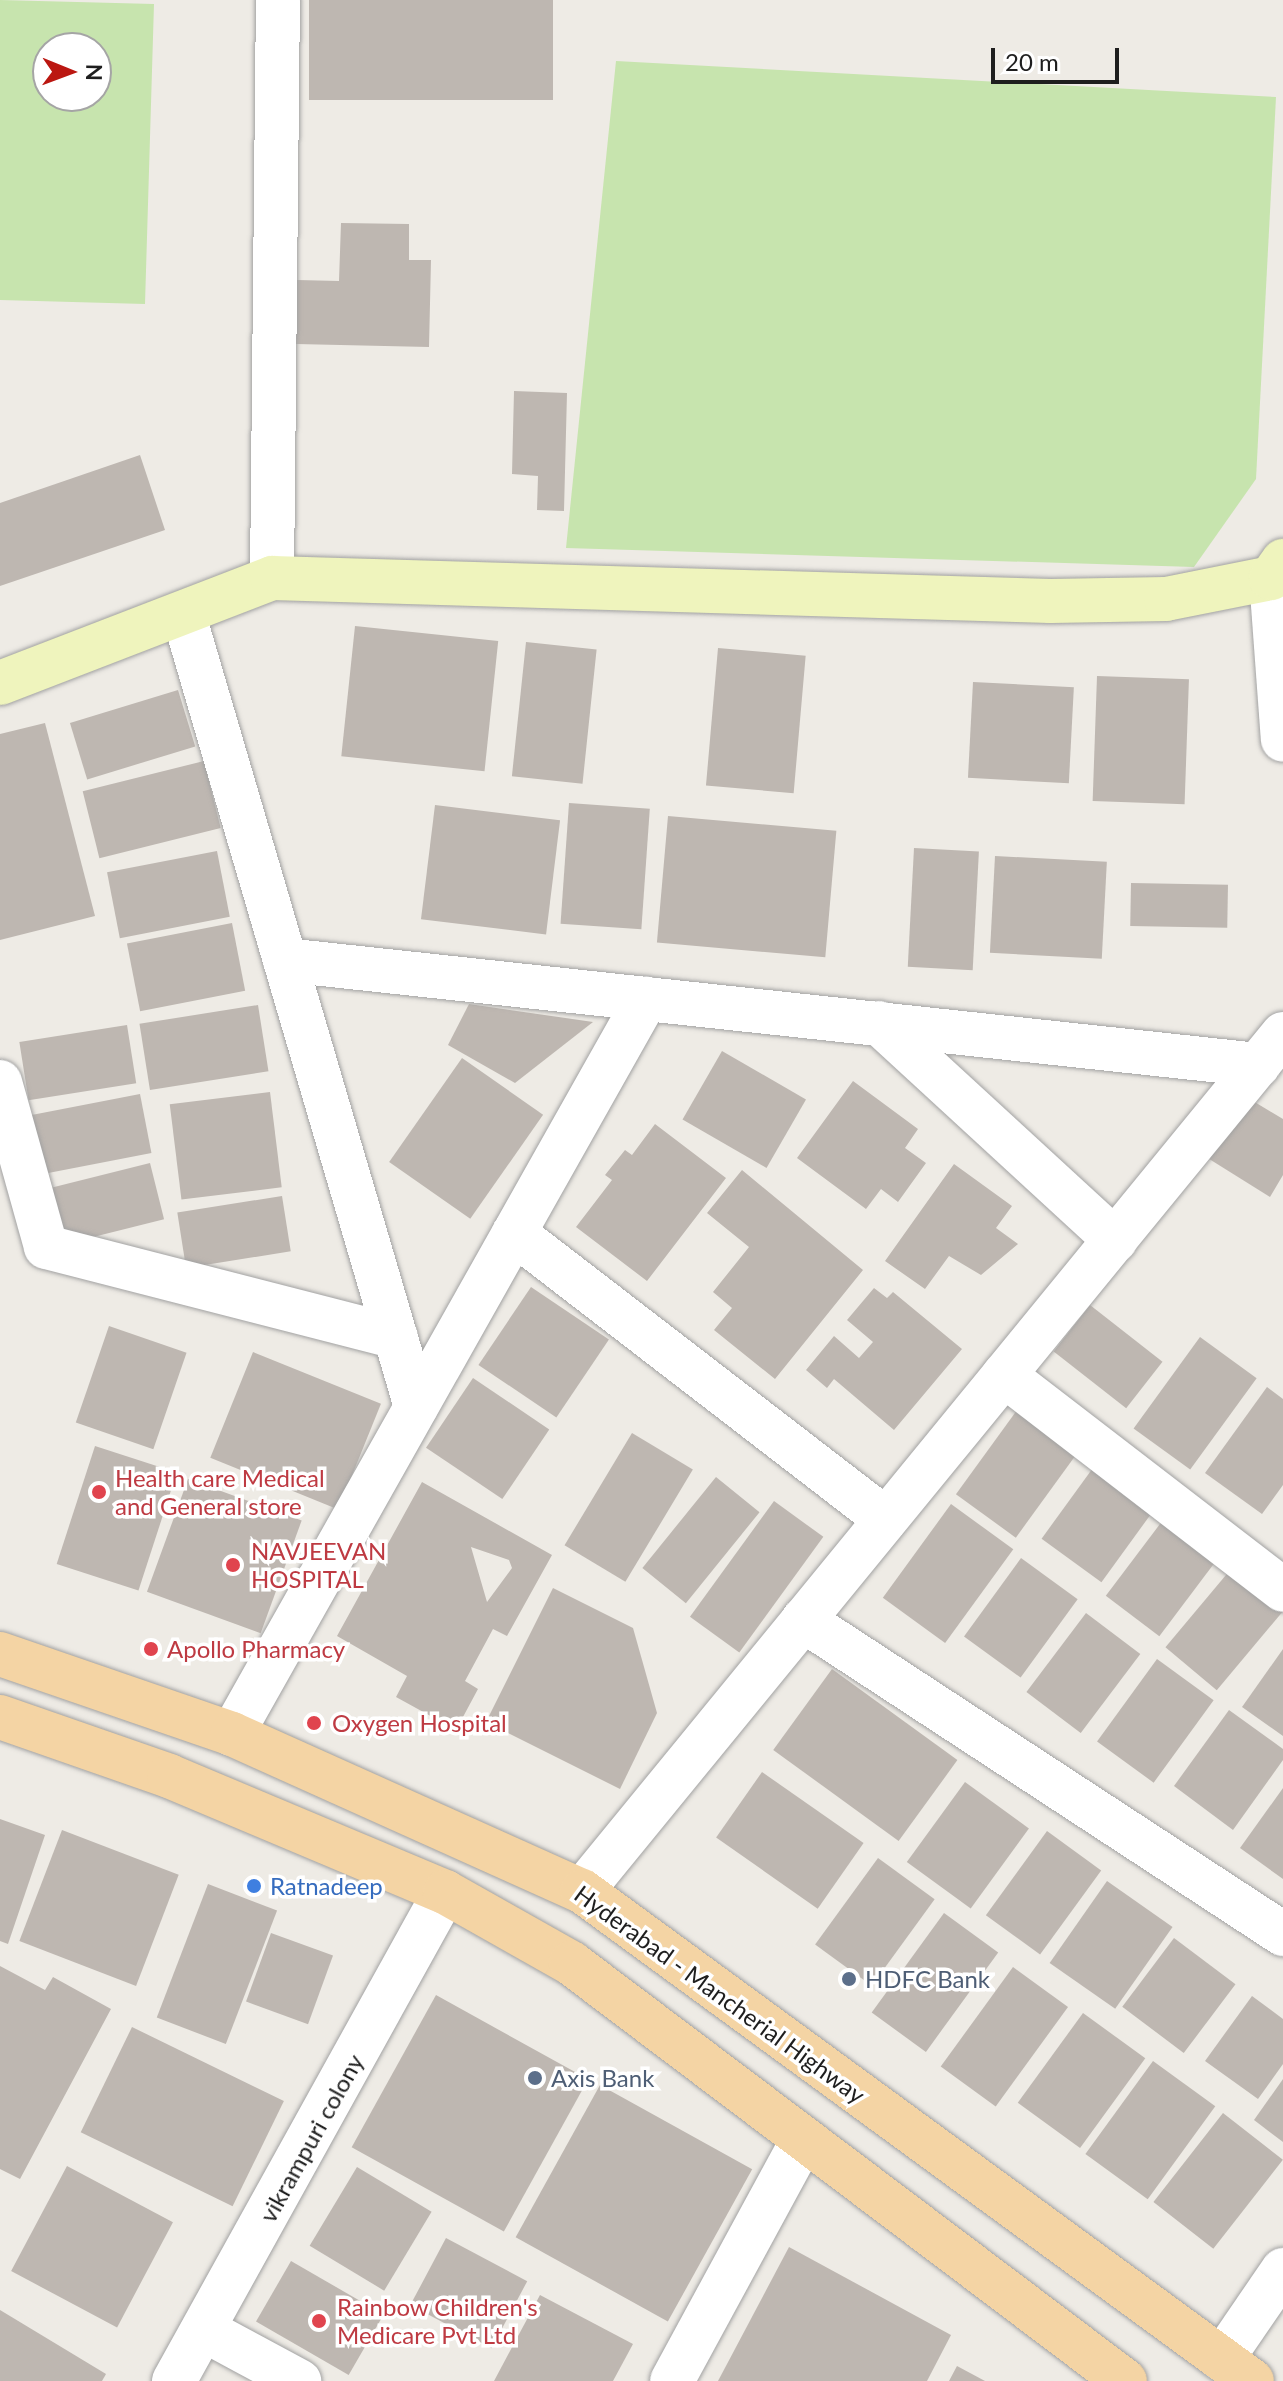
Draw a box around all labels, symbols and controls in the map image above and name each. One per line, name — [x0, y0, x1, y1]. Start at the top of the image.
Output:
north arrow — [32, 32, 112, 112]
scale bar — [995, 32, 1123, 82]
text: 20 m — [1005, 47, 1059, 76]
text: N — [81, 64, 108, 81]
place label: Health care Medical and General store — [115, 1464, 325, 1520]
marker: Health care Medical and General store — [90, 1483, 108, 1501]
place label: NAVJEEVAN HOSPITAL — [251, 1537, 386, 1593]
marker: NAVJEEVAN HOSPITAL — [222, 1554, 244, 1576]
place label: Apollo Pharmacy — [167, 1635, 345, 1663]
marker: Apollo Pharmacy — [142, 1640, 160, 1658]
place label: Oxygen Hospital — [332, 1709, 507, 1737]
marker: Oxygen Hospital — [303, 1712, 325, 1734]
place label: Ratnadeep — [270, 1872, 383, 1900]
marker: Ratnadeep — [245, 1877, 263, 1895]
street label: Hyderabad - Mancherial Highway — [569, 1879, 871, 2109]
place label: HDFC Bank — [865, 1965, 990, 1993]
marker: HDFC Bank — [840, 1970, 858, 1988]
street label: vikrampuri colony — [253, 2049, 369, 2227]
place label: Axis Bank — [551, 2064, 654, 2092]
marker: Axis Bank — [526, 2069, 544, 2087]
place label: Rainbow Children's Medicare Pvt Ltd — [337, 2293, 538, 2349]
marker: Rainbow Children's Medicare Pvt Ltd — [308, 2310, 330, 2332]

